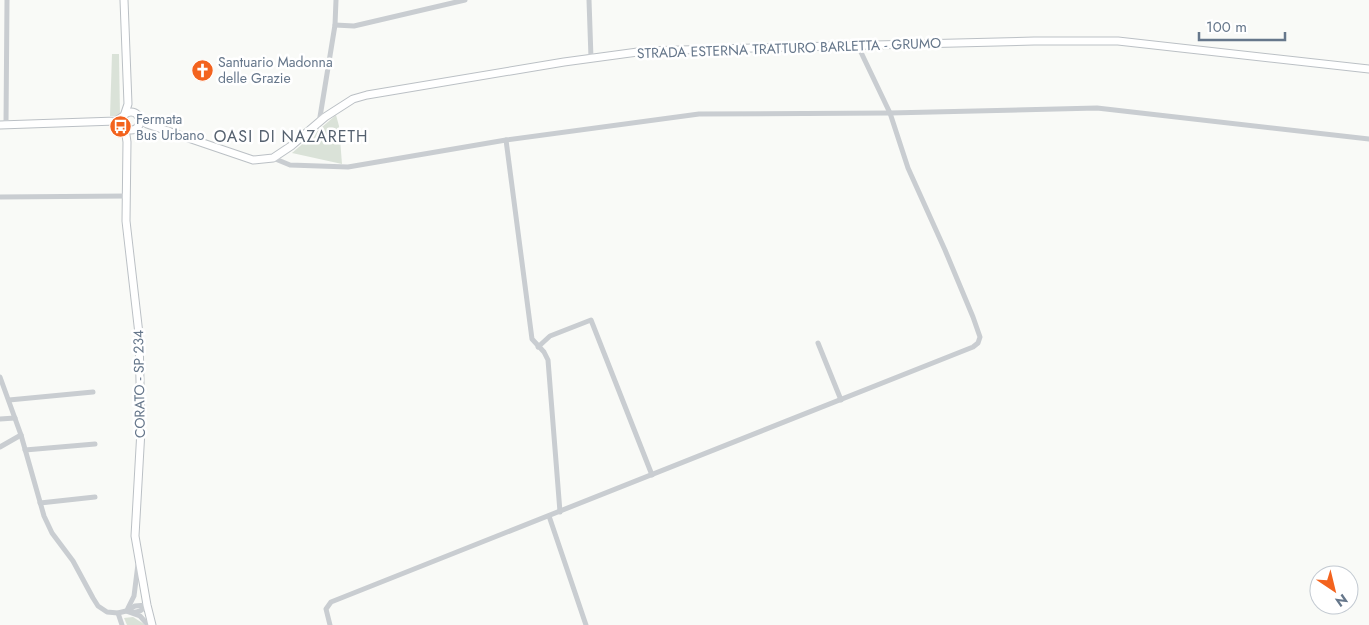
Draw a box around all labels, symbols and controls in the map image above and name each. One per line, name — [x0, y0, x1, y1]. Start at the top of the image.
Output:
scale bar — [1199, 10, 1285, 42]
text: 100 m — [1206, 16, 1247, 38]
street label: STRADA ESTERNA TRATTURO BARLETTA - GRUMO — [636, 33, 942, 63]
place label: Santuario Madonna delle Grazie — [218, 52, 333, 88]
church icon: Santuario Madonna delle Grazie — [190, 58, 214, 82]
place label: Fermata Bus Urbano — [136, 109, 205, 145]
bus stop icon: Fermata Bus Urbano — [108, 115, 132, 139]
district label: OASI DI NAZARETH — [214, 125, 368, 148]
street label: CORATO - SP 234 — [128, 330, 150, 438]
north arrow — [1309, 565, 1359, 615]
text: N — [1331, 589, 1352, 612]

